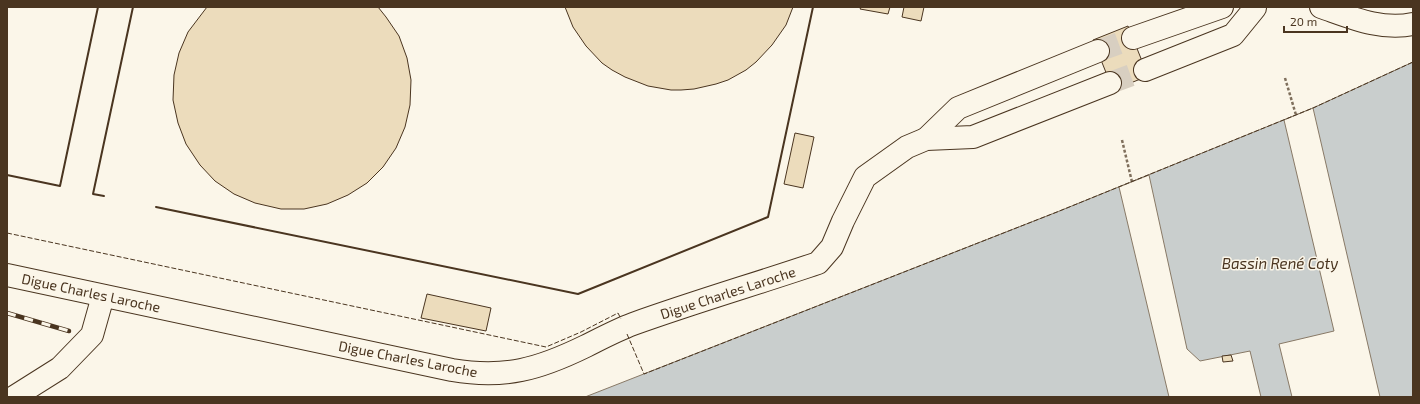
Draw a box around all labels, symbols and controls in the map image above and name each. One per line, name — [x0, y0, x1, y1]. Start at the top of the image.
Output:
scale bar — [1284, 8, 1347, 34]
text: 20 m — [1290, 14, 1317, 28]
water label: Bassin René Coty — [1222, 254, 1338, 273]
street label: Digue Charles Laroche — [658, 263, 798, 322]
street label: Digue Charles Laroche — [20, 270, 162, 316]
street label: Digue Charles Laroche — [337, 337, 479, 380]

